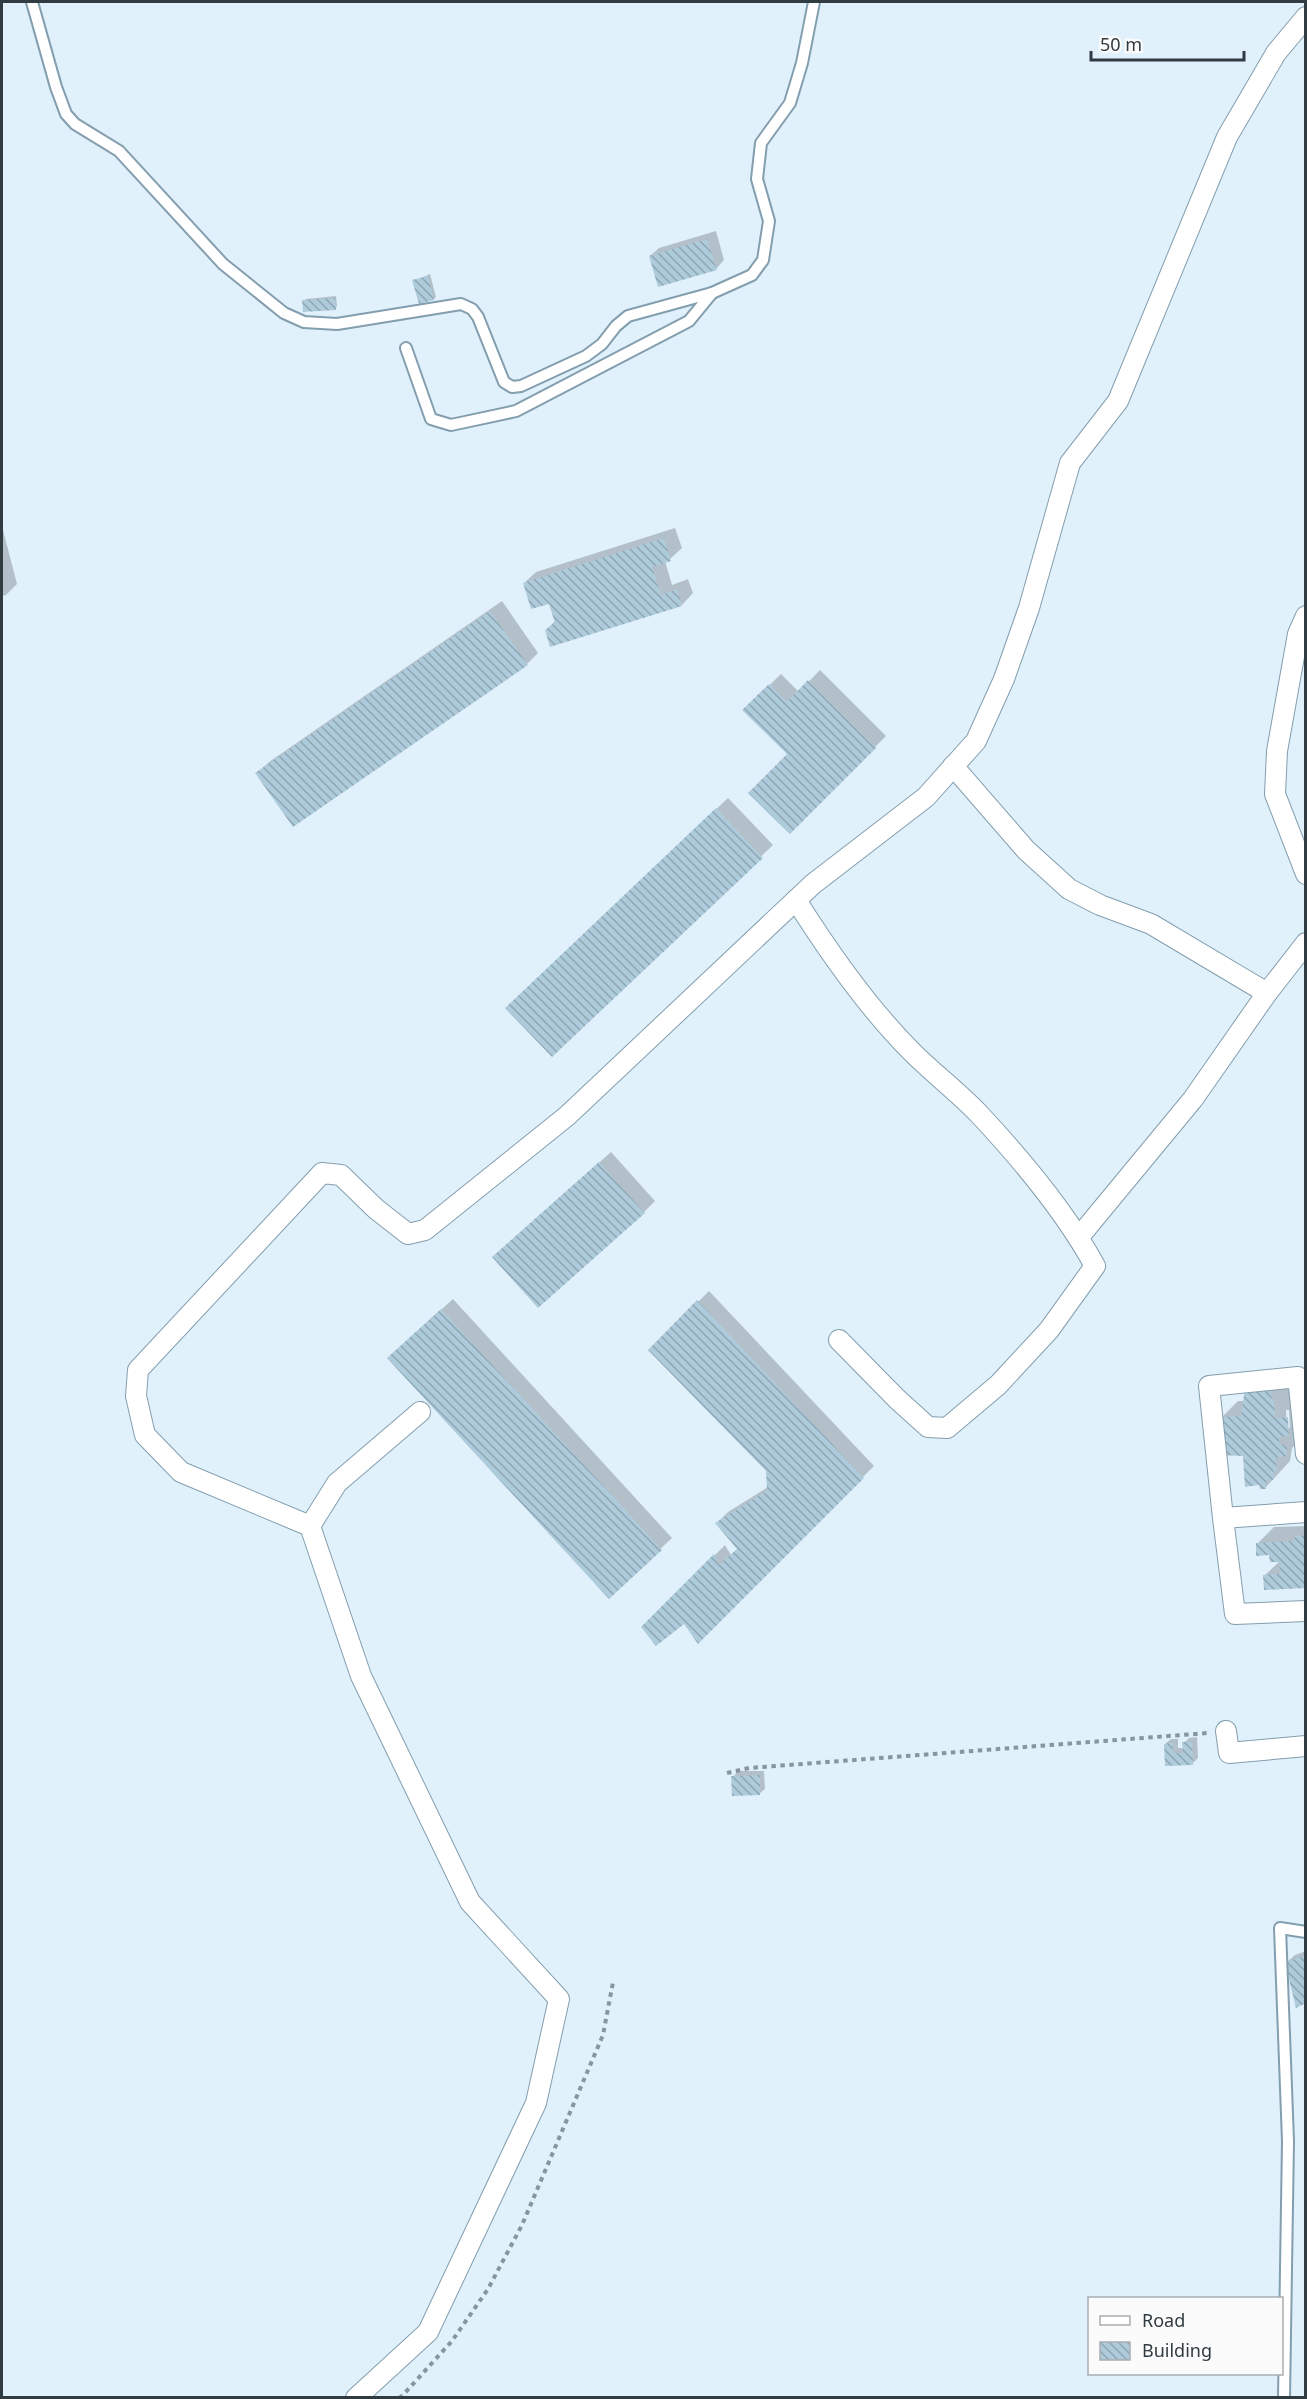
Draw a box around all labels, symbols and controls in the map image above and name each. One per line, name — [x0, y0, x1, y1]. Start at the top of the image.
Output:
scale bar — [1091, 24, 1244, 62]
text: 50 m — [1100, 32, 1142, 56]
legend — [1088, 2297, 1283, 2375]
text: Road — [1142, 2308, 1185, 2332]
text: Building — [1142, 2338, 1212, 2362]

